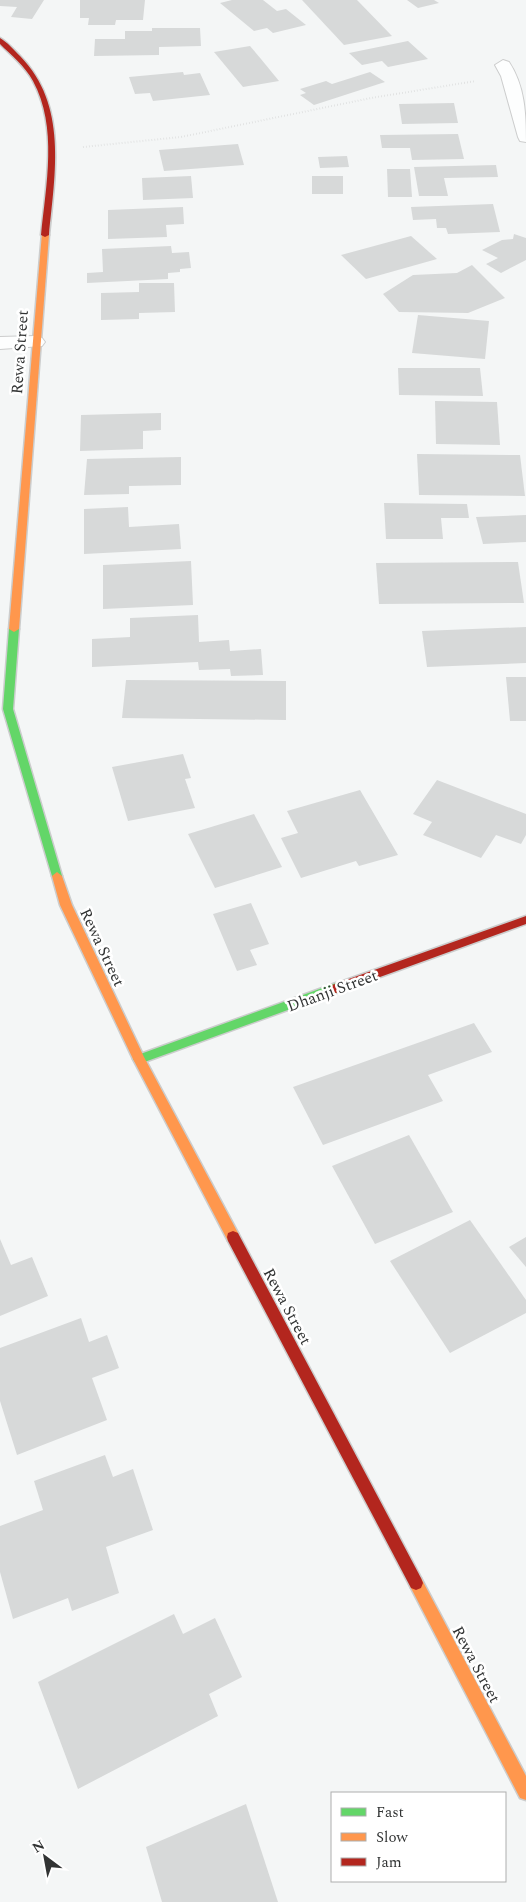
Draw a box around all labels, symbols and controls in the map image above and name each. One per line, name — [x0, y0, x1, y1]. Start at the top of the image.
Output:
street label: Rewa Street — [5, 309, 35, 395]
street label: Rewa Street — [73, 904, 131, 991]
street label: Dhanji Street — [284, 963, 381, 1018]
street label: Rewa Street — [257, 1264, 318, 1350]
street label: Rewa Street — [446, 1622, 507, 1708]
legend — [331, 1792, 506, 1882]
text: Fast — [376, 1801, 404, 1824]
text: Slow — [376, 1826, 408, 1849]
north arrow — [20, 1832, 70, 1882]
text: N — [28, 1834, 49, 1858]
text: Jam — [376, 1851, 402, 1874]

